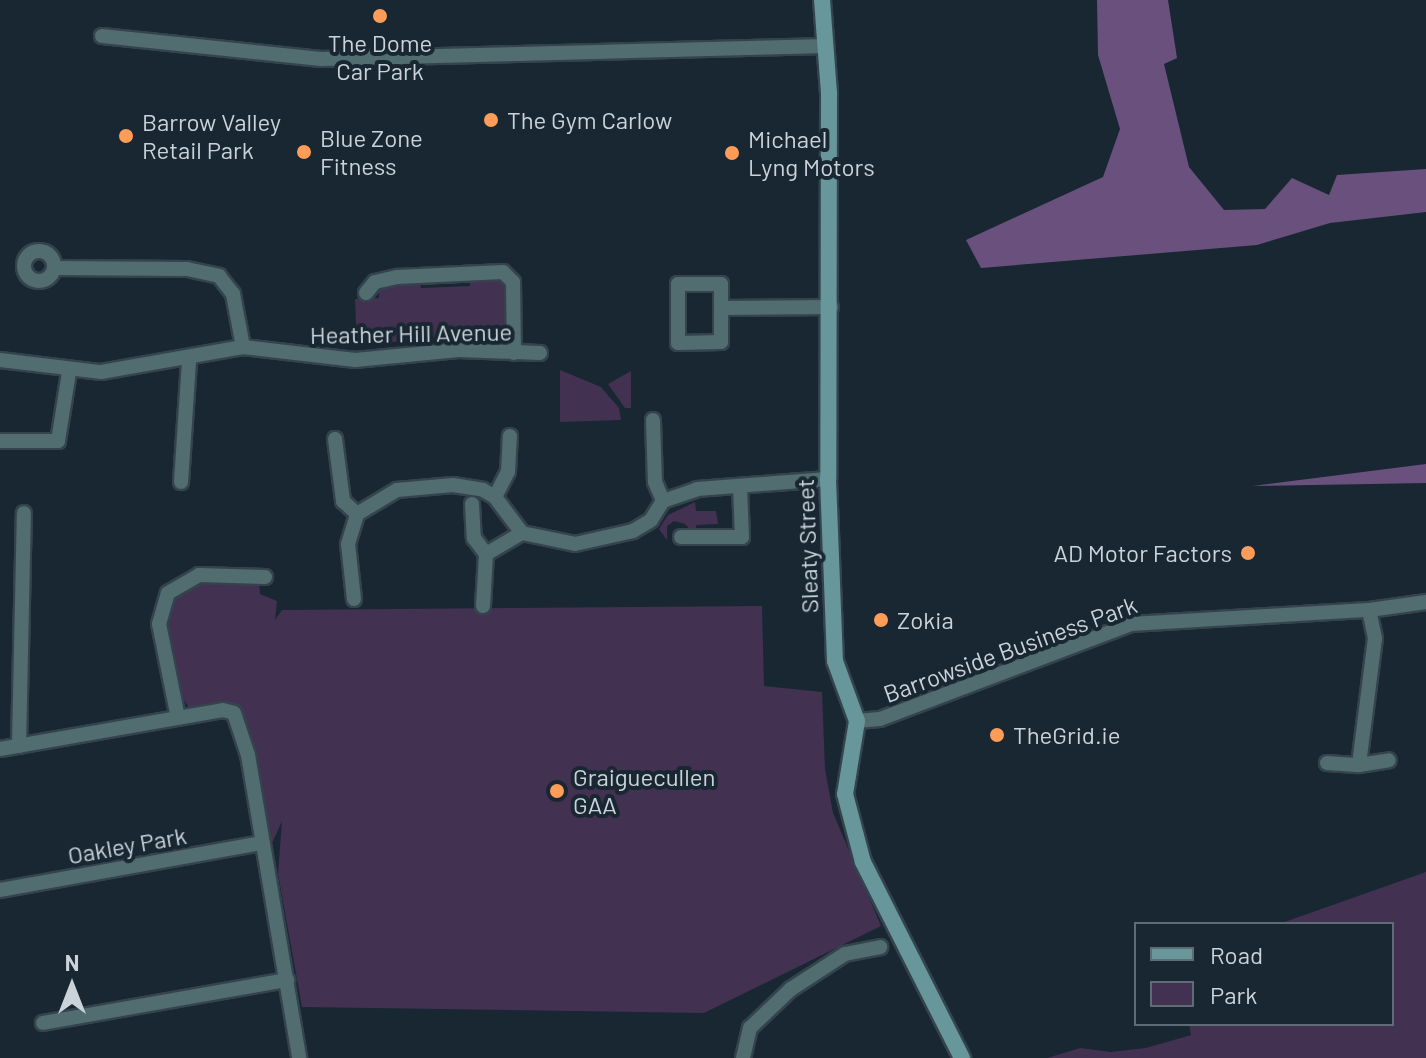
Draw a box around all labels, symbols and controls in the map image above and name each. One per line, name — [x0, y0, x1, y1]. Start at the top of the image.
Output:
marker: The Dome Car Park — [371, 7, 389, 25]
place label: The Dome Car Park — [328, 29, 432, 85]
place label: The Gym Carlow — [507, 106, 672, 134]
place label: Barrow Valley Retail Park — [142, 108, 281, 164]
marker: The Gym Carlow — [482, 111, 500, 129]
place label: Blue Zone Fitness — [320, 124, 423, 180]
place label: Michael Lyng Motors — [748, 125, 875, 181]
marker: Barrow Valley Retail Park — [117, 127, 135, 145]
marker: Blue Zone Fitness — [295, 143, 313, 161]
marker: Michael Lyng Motors — [723, 144, 741, 162]
street label: Heather Hill Avenue — [310, 317, 512, 349]
street label: Sleaty Street — [790, 478, 824, 614]
place label: AD Motor Factors — [1053, 539, 1232, 567]
marker: AD Motor Factors — [1239, 544, 1257, 562]
street label: Barrowside Business Park — [879, 590, 1141, 708]
place label: Zokia — [897, 606, 954, 634]
marker: Zokia — [872, 611, 890, 629]
place label: TheGrid.ie — [1013, 721, 1120, 749]
marker: TheGrid.ie — [988, 726, 1006, 744]
place label: Graiguecullen GAA — [573, 763, 715, 819]
marker: Graiguecullen GAA — [548, 782, 566, 800]
street label: Oakley Park — [65, 820, 189, 870]
legend — [1134, 922, 1394, 1026]
text: Road — [1210, 940, 1263, 969]
north arrow — [32, 946, 112, 1026]
text: N — [65, 949, 79, 975]
text: Park — [1210, 980, 1257, 1009]

